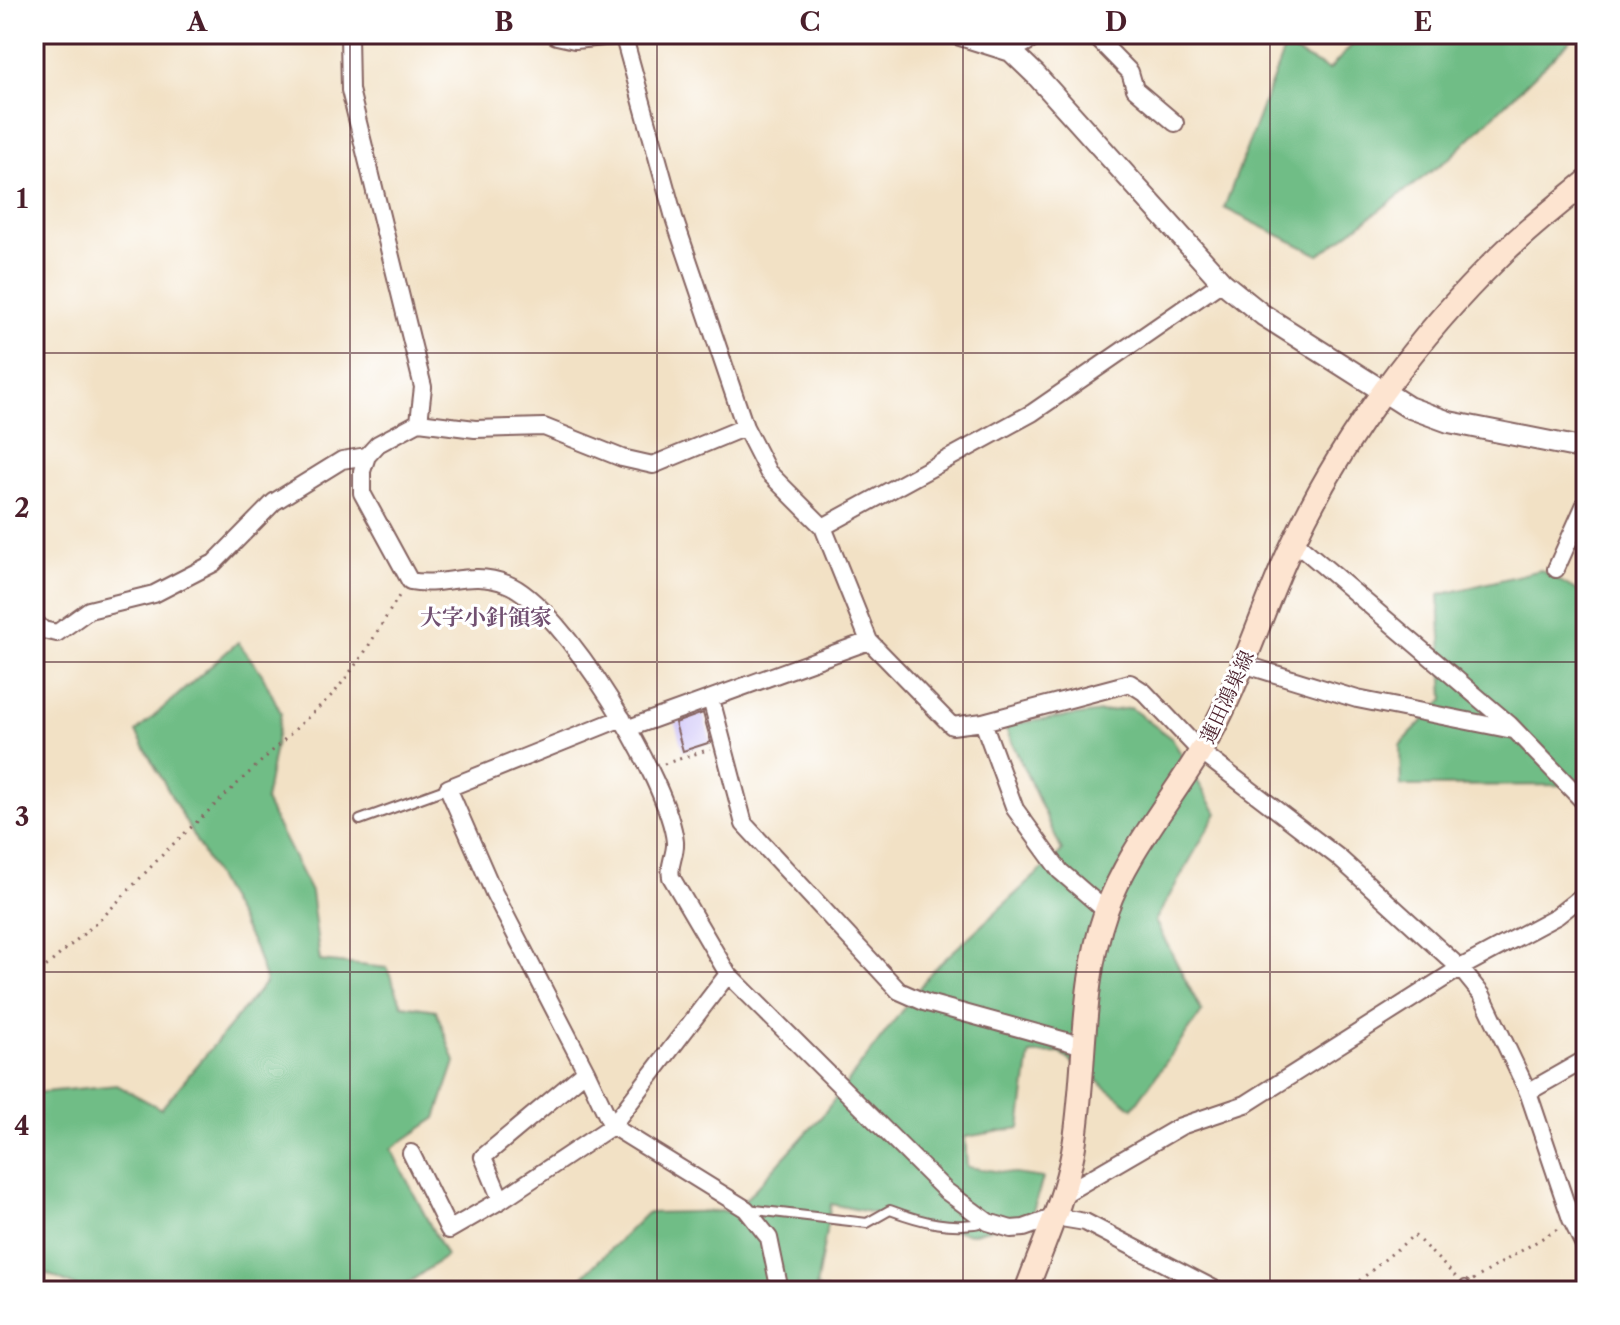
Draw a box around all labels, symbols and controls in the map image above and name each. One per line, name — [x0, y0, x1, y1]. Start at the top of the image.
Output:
text: A — [186, 6, 208, 38]
text: B — [494, 6, 514, 38]
text: C — [800, 6, 820, 38]
text: D — [1105, 6, 1127, 38]
text: E — [1414, 6, 1432, 38]
text: 1 — [16, 183, 28, 215]
text: 2 — [14, 492, 30, 524]
district label: 大字小針領家 — [420, 604, 552, 631]
street label: 蓮田鴻巣線 — [1195, 647, 1259, 747]
text: 3 — [15, 801, 29, 833]
text: 4 — [14, 1110, 30, 1142]

